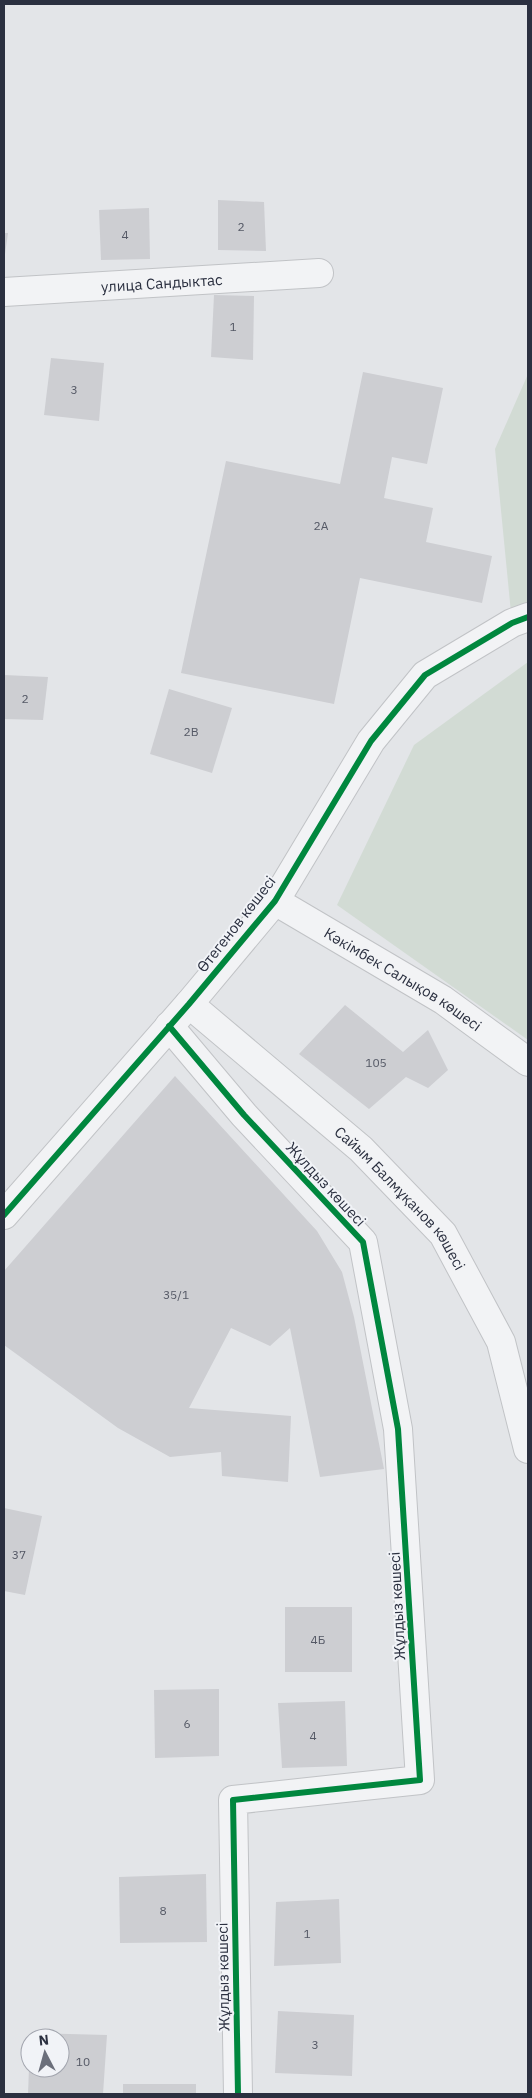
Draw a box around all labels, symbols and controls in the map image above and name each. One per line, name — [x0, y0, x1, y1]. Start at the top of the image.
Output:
house number: 2 — [237, 219, 245, 234]
house number: 4 — [121, 227, 129, 242]
street label: улица Сандыктас — [100, 269, 224, 296]
house number: 1 — [229, 319, 237, 334]
house number: 3 — [70, 382, 78, 397]
house number: 2А — [314, 518, 329, 533]
house number: 2 — [21, 691, 29, 706]
house number: 2В — [183, 724, 199, 739]
street label: Өтегенов көшесі — [192, 872, 280, 976]
street label: Кәкімбек Салықов көшесі — [321, 923, 486, 1035]
house number: 105 — [365, 1055, 387, 1070]
street label: Сайым Балмұқанов көшесі — [331, 1122, 470, 1273]
street label: Жұлдыз көшесі — [282, 1138, 370, 1230]
house number: 35/1 — [163, 1287, 189, 1302]
house number: 37 — [12, 1547, 26, 1562]
street label: Жұлдыз көшесі — [385, 1551, 409, 1661]
house number: 4Б — [311, 1632, 325, 1647]
house number: 6 — [183, 1716, 191, 1731]
house number: 4 — [309, 1728, 317, 1743]
house number: 8 — [159, 1903, 167, 1918]
street label: Жұлдыз көшесі — [213, 1922, 233, 2032]
house number: 1 — [303, 1926, 311, 1941]
north arrow — [20, 2028, 70, 2078]
text: N — [38, 2031, 50, 2050]
house number: 3 — [311, 2037, 319, 2052]
house number: 10 — [76, 2054, 90, 2069]

